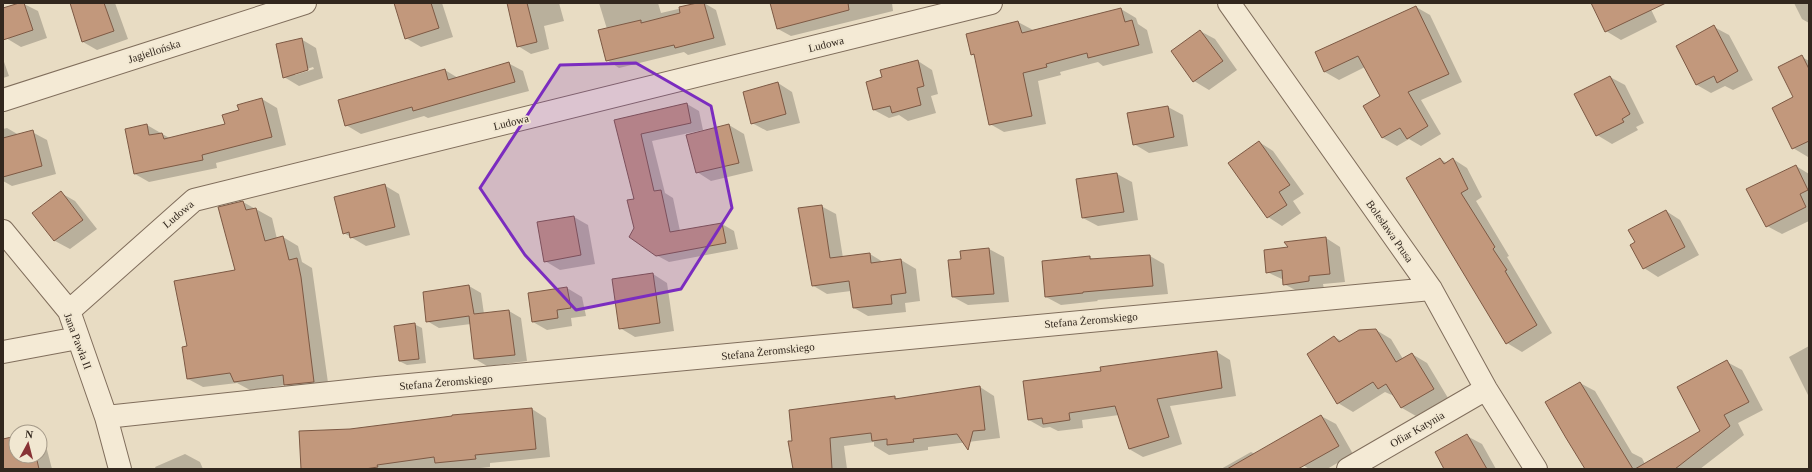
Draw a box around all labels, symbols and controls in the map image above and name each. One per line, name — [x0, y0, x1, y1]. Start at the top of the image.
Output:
street label: Ludowa — [807, 34, 845, 54]
street label: Jagiellońska — [126, 37, 182, 65]
street label: Ludowa — [492, 112, 530, 132]
street label: Ludowa — [160, 198, 196, 230]
street label: Bolesława Prusa — [1364, 198, 1416, 264]
street label: Stefana Żeromskiego — [1044, 310, 1139, 330]
street label: Jana Pawła II — [62, 311, 94, 371]
street label: Stefana Żeromskiego — [721, 340, 816, 362]
street label: Stefana Żeromskiego — [399, 372, 494, 392]
street label: Ofiar Katynia — [1388, 409, 1446, 449]
north arrow — [8, 424, 48, 464]
text: N — [25, 428, 34, 441]

